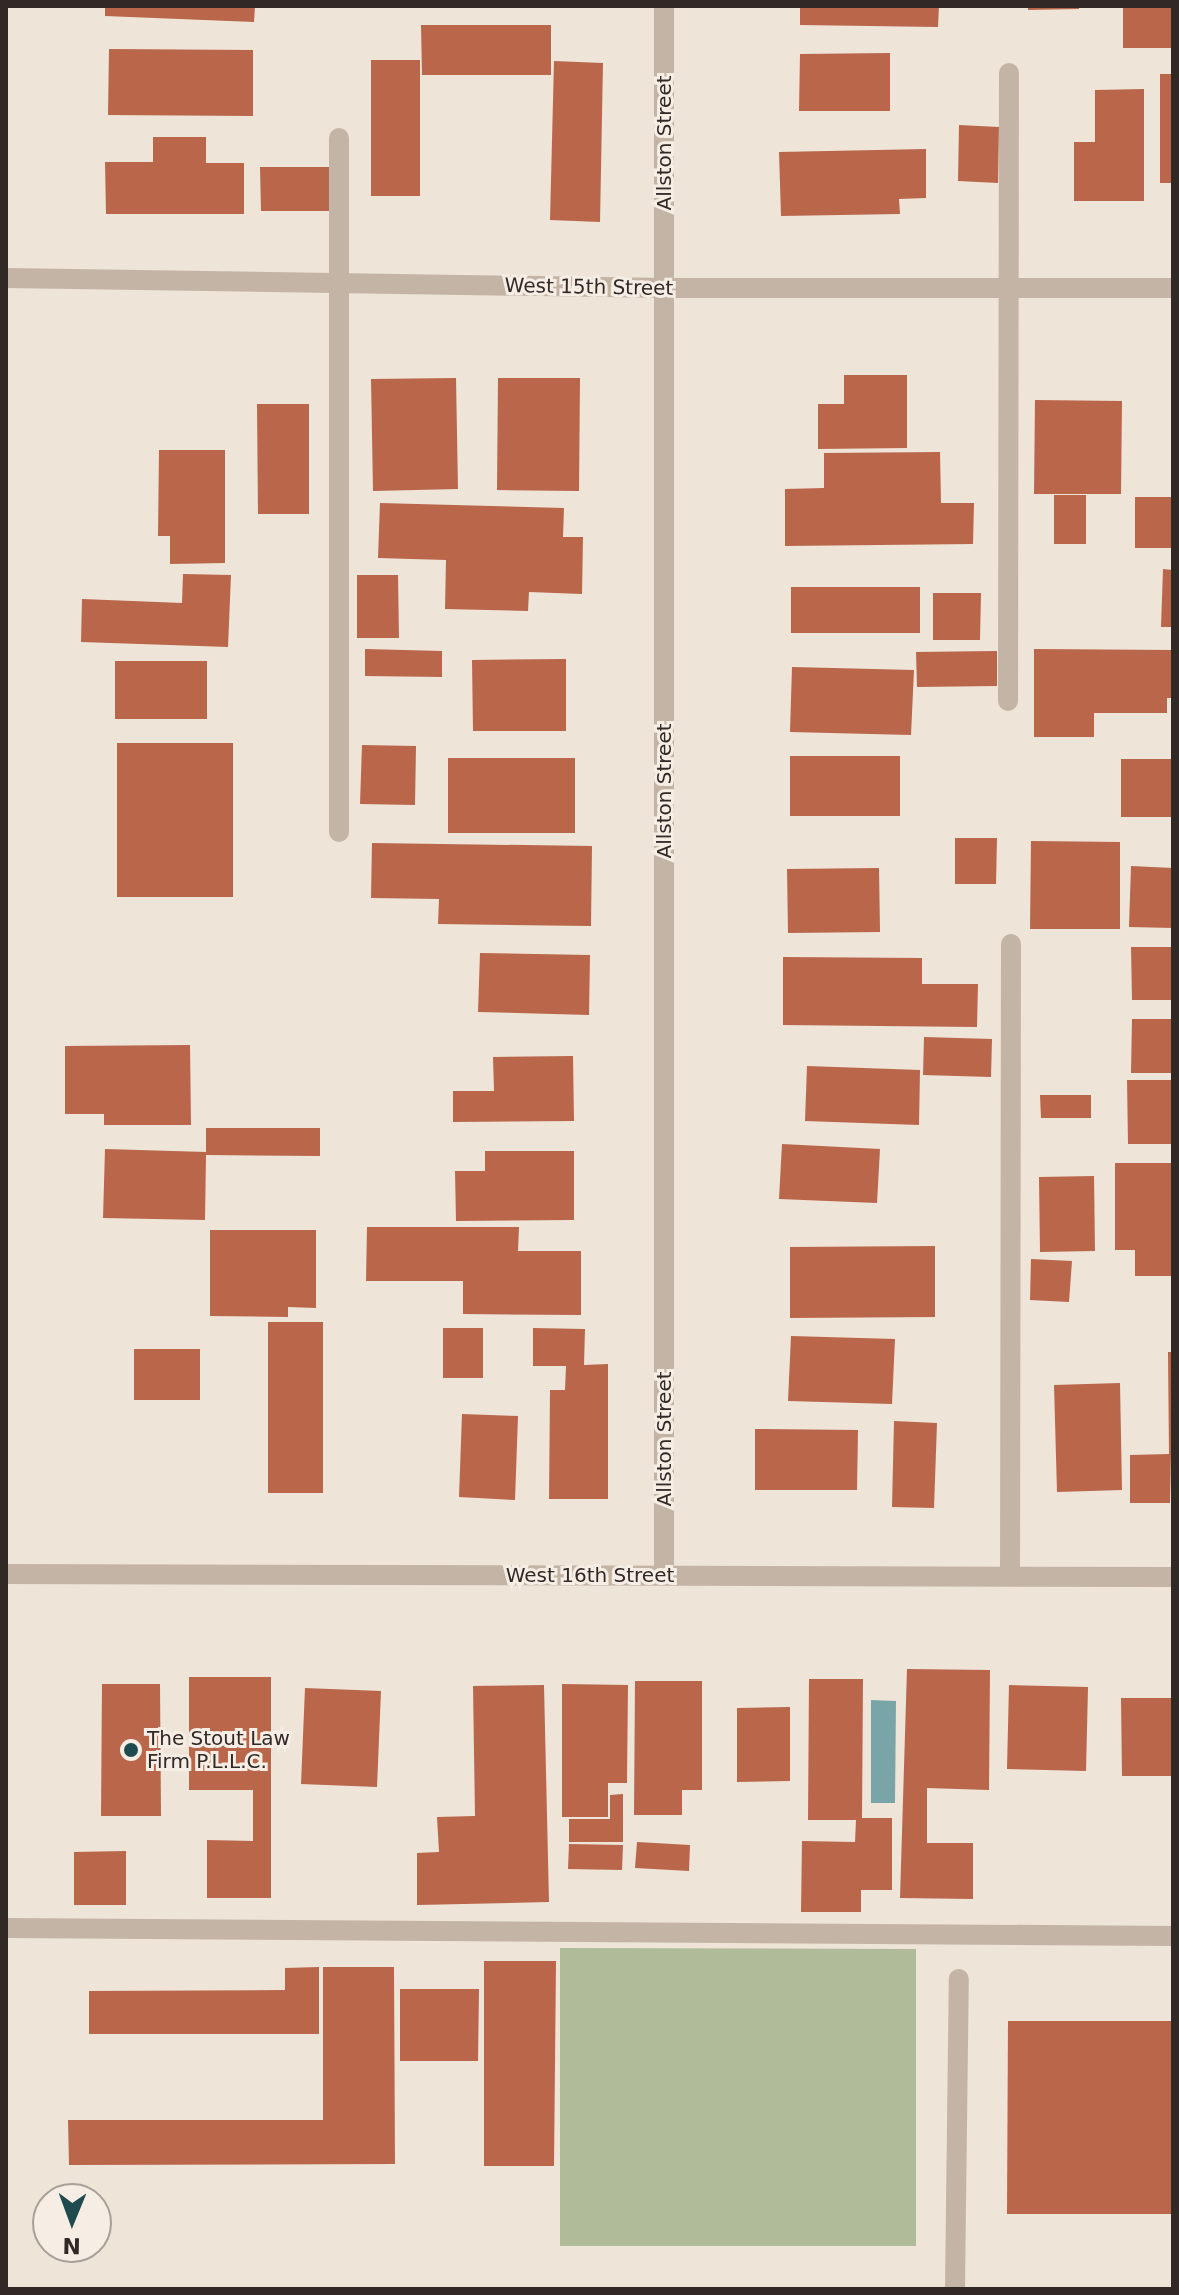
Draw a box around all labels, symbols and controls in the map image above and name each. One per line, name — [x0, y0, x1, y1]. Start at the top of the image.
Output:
street label: Allston Street — [652, 75, 676, 211]
street label: West 15th Street — [504, 274, 674, 300]
street label: Allston Street — [652, 723, 676, 859]
street label: Allston Street — [652, 1371, 676, 1507]
street label: West 16th Street — [506, 1563, 674, 1587]
place label: The Stout Law Firm P.L.L.C. — [147, 1726, 290, 1773]
marker: The Stout Law Firm P.L.L.C. — [122, 1741, 140, 1759]
north arrow — [32, 2183, 112, 2263]
text: N — [62, 2233, 81, 2258]

